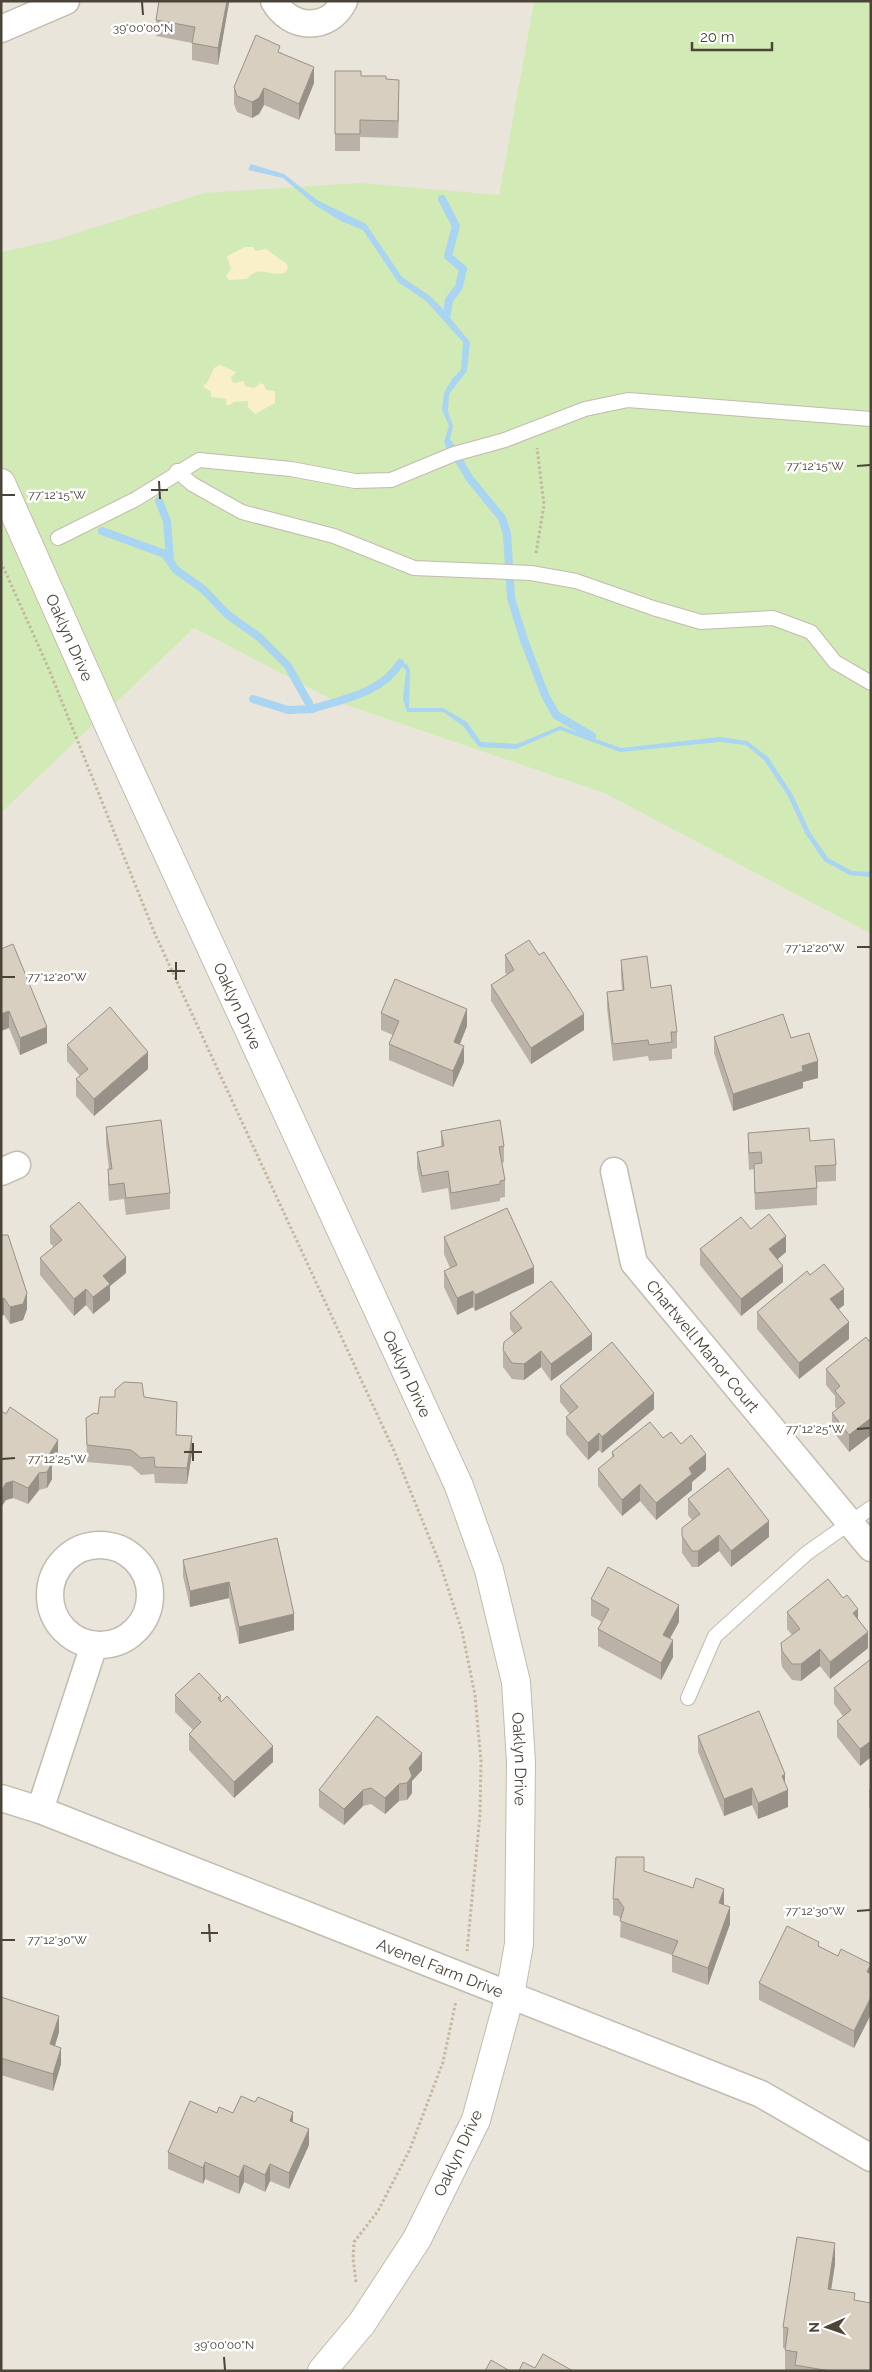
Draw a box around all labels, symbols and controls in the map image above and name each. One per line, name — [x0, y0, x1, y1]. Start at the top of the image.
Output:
scale bar — [692, 20, 772, 52]
text: 39°00'00"N — [113, 21, 173, 35]
text: 20 m — [700, 28, 735, 46]
text: 77°12'15"W — [786, 459, 844, 473]
text: 77°12'15"W — [28, 488, 86, 502]
street label: Oaklyn Drive — [42, 591, 98, 684]
text: 77°12'20"W — [785, 941, 845, 955]
street label: Oaklyn Drive — [210, 959, 266, 1052]
text: 77°12'20"W — [27, 970, 87, 984]
street label: Chartwell Manor Court — [642, 1276, 764, 1416]
street label: Oaklyn Drive — [379, 1327, 436, 1420]
text: 77°12'25"W — [786, 1422, 845, 1436]
text: 77°12'25"W — [28, 1452, 87, 1466]
street label: Oaklyn Drive — [508, 1711, 531, 1806]
text: 77°12'30"W — [785, 1904, 845, 1918]
text: 77°12'30"W — [27, 1933, 87, 1947]
street label: Avenel Farm Drive — [374, 1934, 506, 2001]
street label: Oaklyn Drive — [430, 2107, 486, 2199]
north arrow — [802, 2302, 852, 2352]
text: N — [806, 2322, 822, 2333]
text: 39°00'00"N — [194, 2338, 254, 2352]

